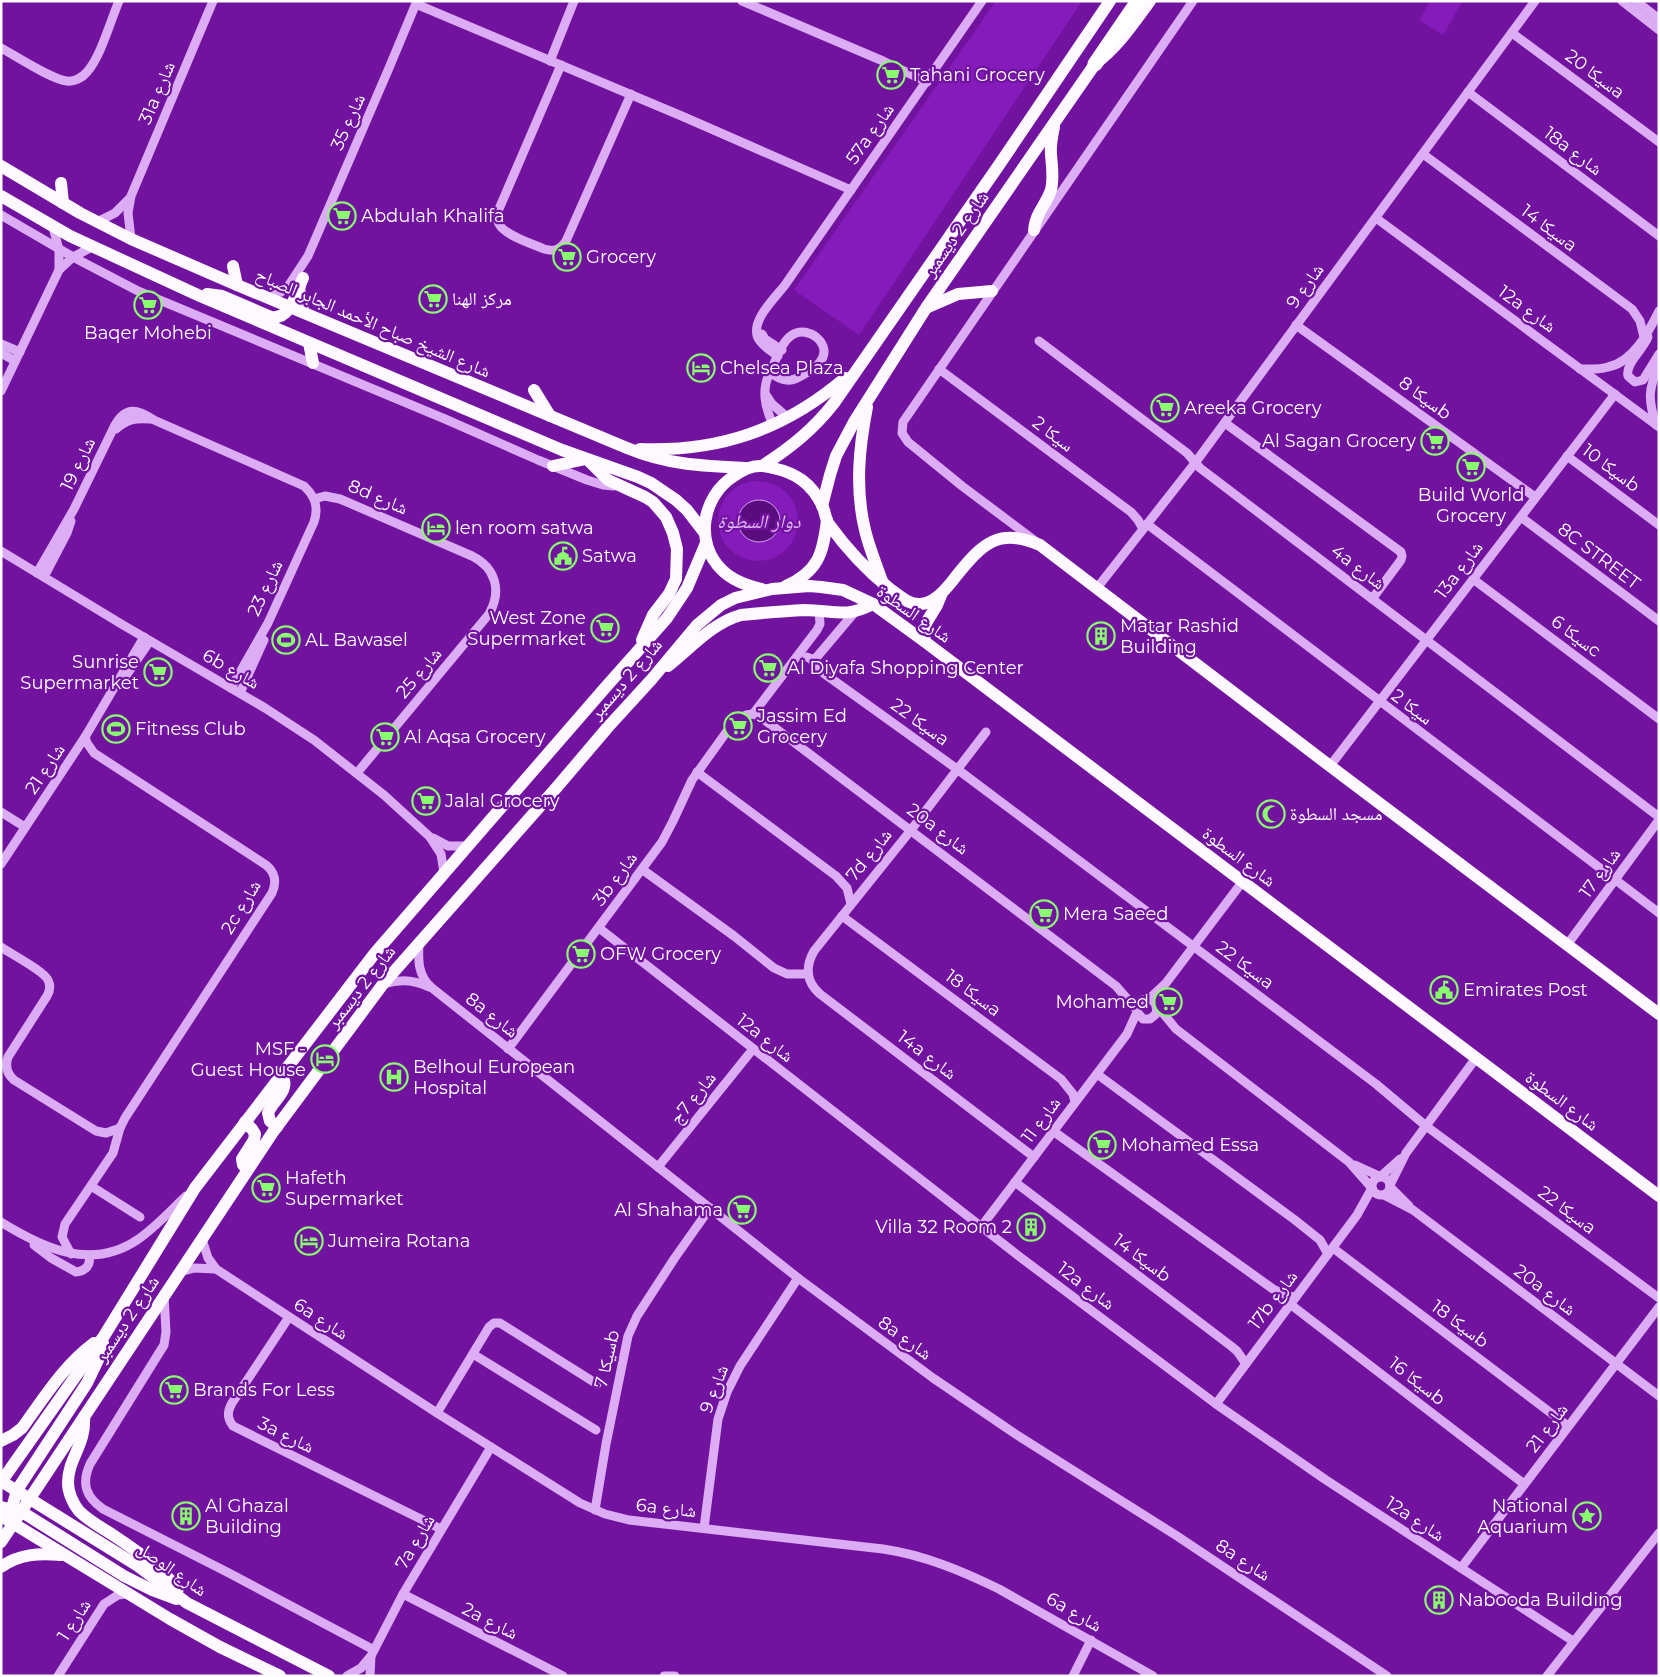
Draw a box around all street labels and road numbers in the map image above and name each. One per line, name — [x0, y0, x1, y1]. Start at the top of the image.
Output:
street label: سيكا 20a — [1561, 45, 1629, 103]
street label: 31a شارع — [134, 58, 180, 128]
street label: شارع 35 — [326, 91, 370, 153]
street label: 57a شارع — [841, 99, 899, 169]
street label: 18a شارع — [1539, 122, 1607, 180]
street label: شارع 2 ديسمبر — [918, 187, 994, 282]
street label: سيكا 14a — [1516, 200, 1582, 256]
street label: شارع 9 — [1281, 259, 1329, 313]
street label: شارع الشيخ صباح الأحمد الجابر الصباح — [252, 263, 494, 383]
street label: 12a شارع — [1494, 281, 1560, 337]
street label: سيكا 8b — [1394, 372, 1456, 424]
street label: سيكا 2 — [1028, 411, 1078, 457]
street label: شارع 19 — [56, 434, 100, 494]
street label: سيكا 10b — [1578, 439, 1644, 497]
street label: 8d شارع — [345, 475, 411, 519]
street label: 8C STREET — [1553, 518, 1645, 595]
street label: 13a شارع — [1430, 537, 1488, 603]
street label: 4a شارع — [1327, 540, 1389, 594]
street label: شارع 23 — [242, 556, 288, 620]
street label: شارع السطوة — [872, 580, 956, 648]
street label: سيكا 6c — [1547, 610, 1605, 662]
street label: شارع 2 ديسمبر — [584, 634, 667, 724]
street label: شارع 25 — [391, 643, 447, 703]
street label: 6b شارع — [199, 644, 263, 694]
street label: سيكا 2 — [1387, 684, 1437, 730]
street label: سيكا 22a — [886, 693, 954, 751]
street label: شارع 21 — [20, 740, 70, 798]
street label: 20a شارع — [903, 799, 973, 859]
street label: شارع السطوة — [1198, 822, 1280, 892]
street label: 7d شارع — [841, 824, 897, 886]
street label: شارع 17 — [1575, 844, 1625, 902]
street label: 3b شارع — [588, 848, 642, 910]
street label: 2c شارع — [216, 876, 266, 938]
street label: سيكا 22a — [1212, 936, 1278, 994]
street label: شارع 2 ديسمبر — [321, 941, 400, 1034]
street label: سيكا 18a — [941, 965, 1005, 1021]
street label: 8a شارع — [461, 988, 523, 1042]
street label: 12a شارع — [732, 1009, 798, 1067]
street label: 14a شارع — [893, 1026, 961, 1084]
street label: شارع السطوة — [1521, 1066, 1603, 1136]
street label: شارع 7ج — [665, 1067, 722, 1129]
street label: شارع 11 — [1017, 1093, 1065, 1147]
street label: سيكا 22a — [1534, 1181, 1600, 1239]
street label: سيكا 14b — [1109, 1229, 1175, 1287]
street label: 12a شارع — [1053, 1257, 1119, 1315]
street label: 20a شارع — [1510, 1260, 1580, 1320]
street label: 17b شارع — [1244, 1266, 1302, 1334]
street label: شارع 2 ديسمبر — [90, 1272, 164, 1367]
street label: 6a شارع — [290, 1293, 352, 1345]
street label: سيكا 18b — [1427, 1295, 1493, 1353]
street label: 8a شارع — [874, 1311, 936, 1365]
street label: سيكا 7b — [590, 1328, 624, 1390]
street label: سيكا 16b — [1384, 1352, 1450, 1410]
street label: شارع 9 — [695, 1362, 733, 1416]
street label: شارع 21 — [1521, 1399, 1573, 1457]
street label: 3a شارع — [254, 1412, 318, 1458]
street label: 12a شارع — [1381, 1492, 1449, 1546]
street label: 6a شارع — [635, 1494, 697, 1522]
street label: 7a شارع — [391, 1511, 439, 1573]
street label: 8a شارع — [1211, 1534, 1275, 1586]
street label: شارع الوصل — [133, 1537, 211, 1601]
street label: 6a شارع — [1042, 1587, 1106, 1637]
street label: شارع 1 — [52, 1595, 96, 1645]
street label: 2a شارع — [458, 1598, 522, 1644]

